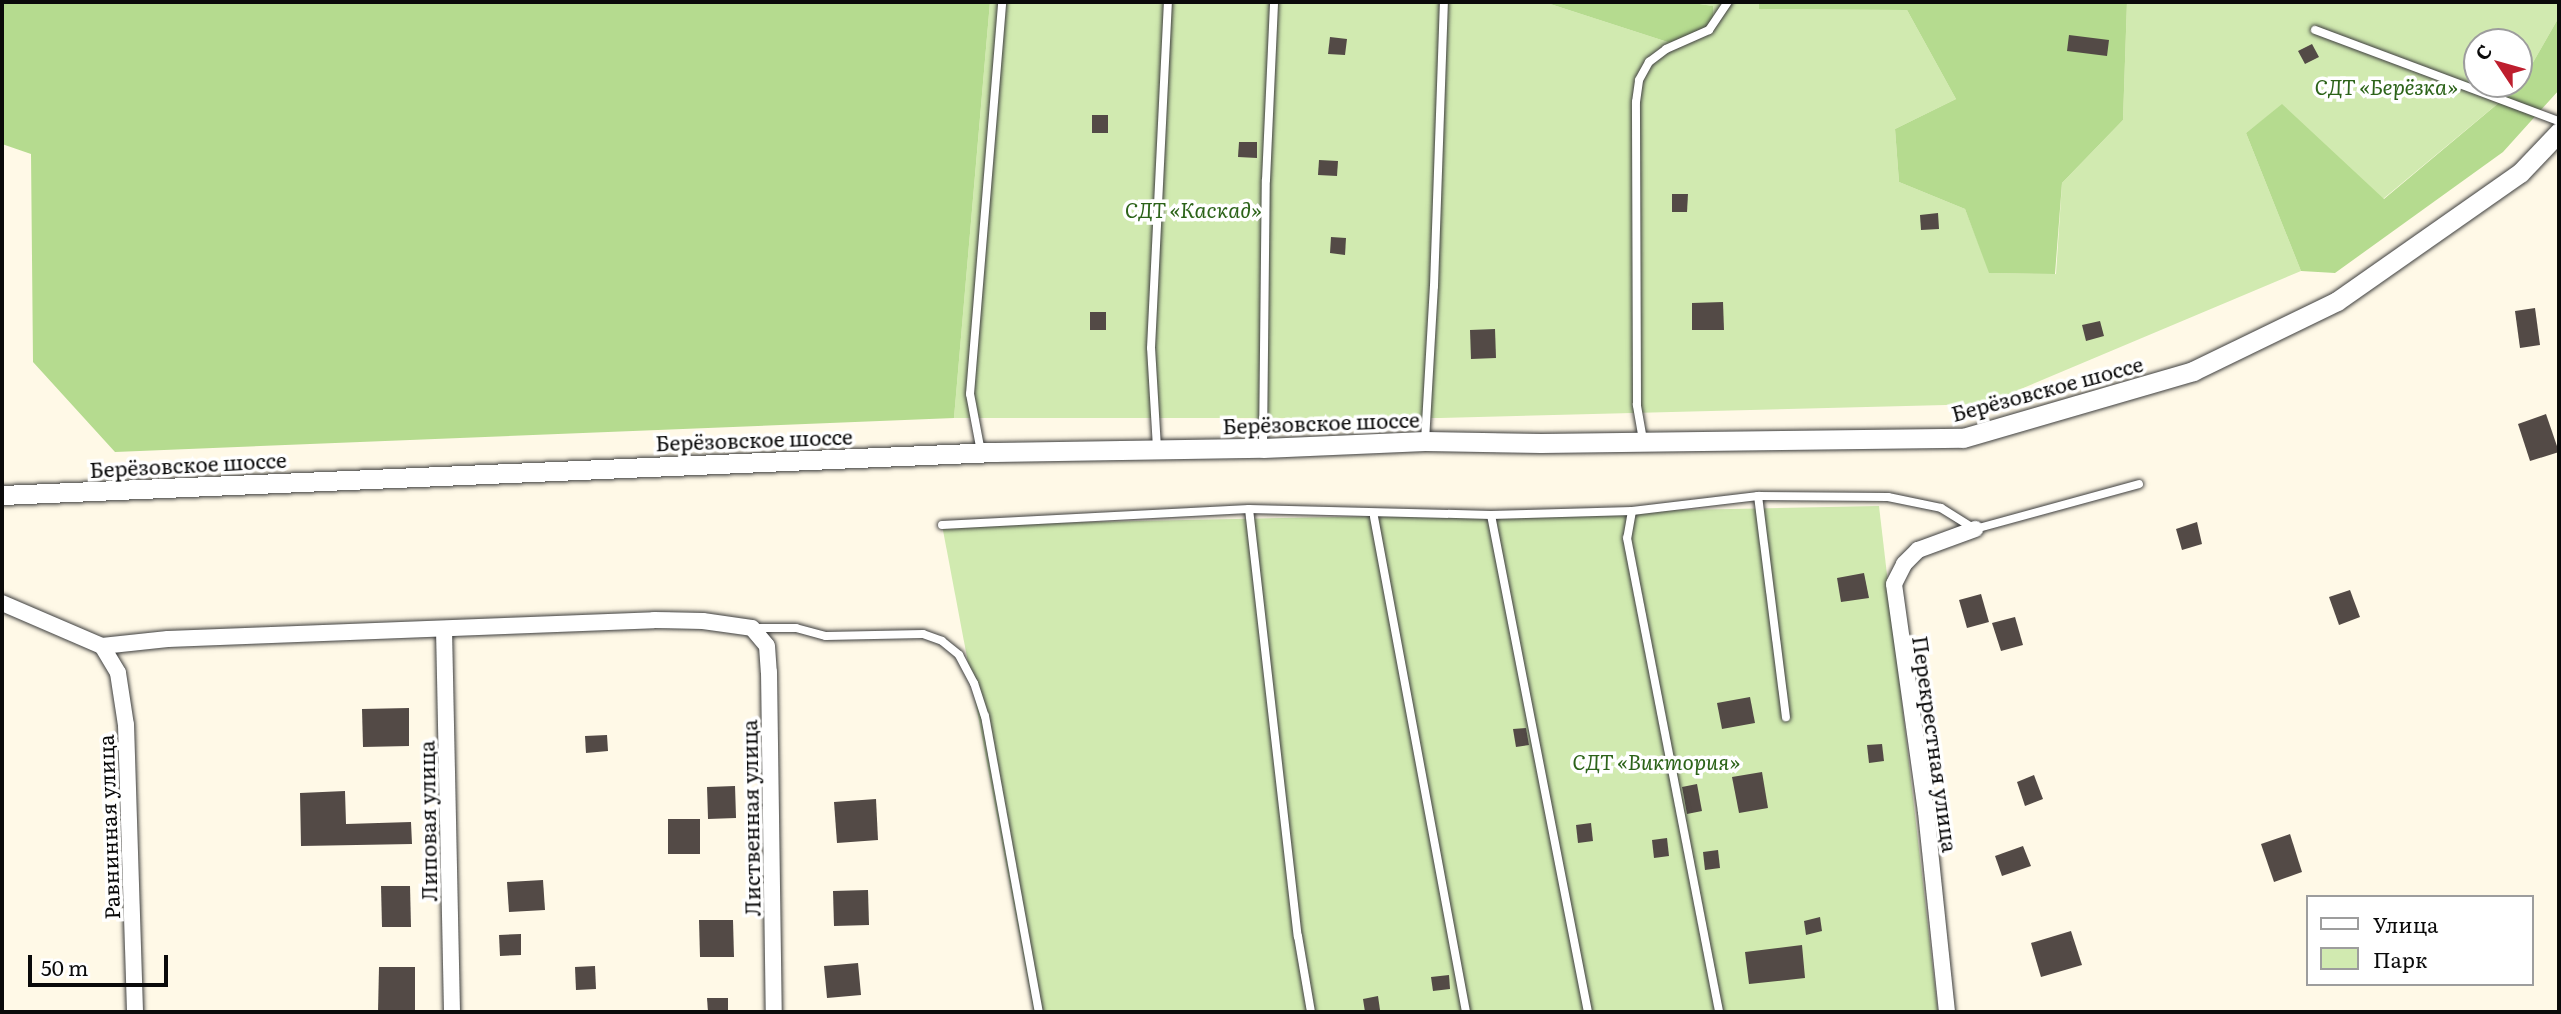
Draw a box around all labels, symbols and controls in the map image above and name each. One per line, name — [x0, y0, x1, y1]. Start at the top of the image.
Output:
north arrow — [2463, 28, 2533, 98]
text: С — [2467, 38, 2498, 66]
park label: СДТ «Берёзка» — [2314, 73, 2458, 99]
park label: СДТ «Каскад» — [1125, 196, 1261, 222]
street label: Берёзовское шоссе — [1948, 350, 2146, 426]
street label: Берёзовское шоссе — [1222, 406, 1420, 438]
street label: Берёзовское шоссе — [655, 423, 853, 455]
street label: Берёзовское шоссе — [89, 446, 287, 482]
street label: Перекрестная улица — [1908, 634, 1964, 854]
street label: Лиственная улица — [736, 719, 764, 917]
street label: Равнинная улица — [92, 734, 124, 920]
street label: Липовая улица — [413, 740, 441, 902]
park label: СДТ «Виктория» — [1572, 748, 1740, 774]
legend — [2306, 895, 2533, 986]
text: Улица — [2373, 908, 2438, 939]
scale bar — [32, 940, 172, 984]
text: Парк — [2373, 943, 2427, 974]
text: 50 m — [41, 951, 88, 982]

